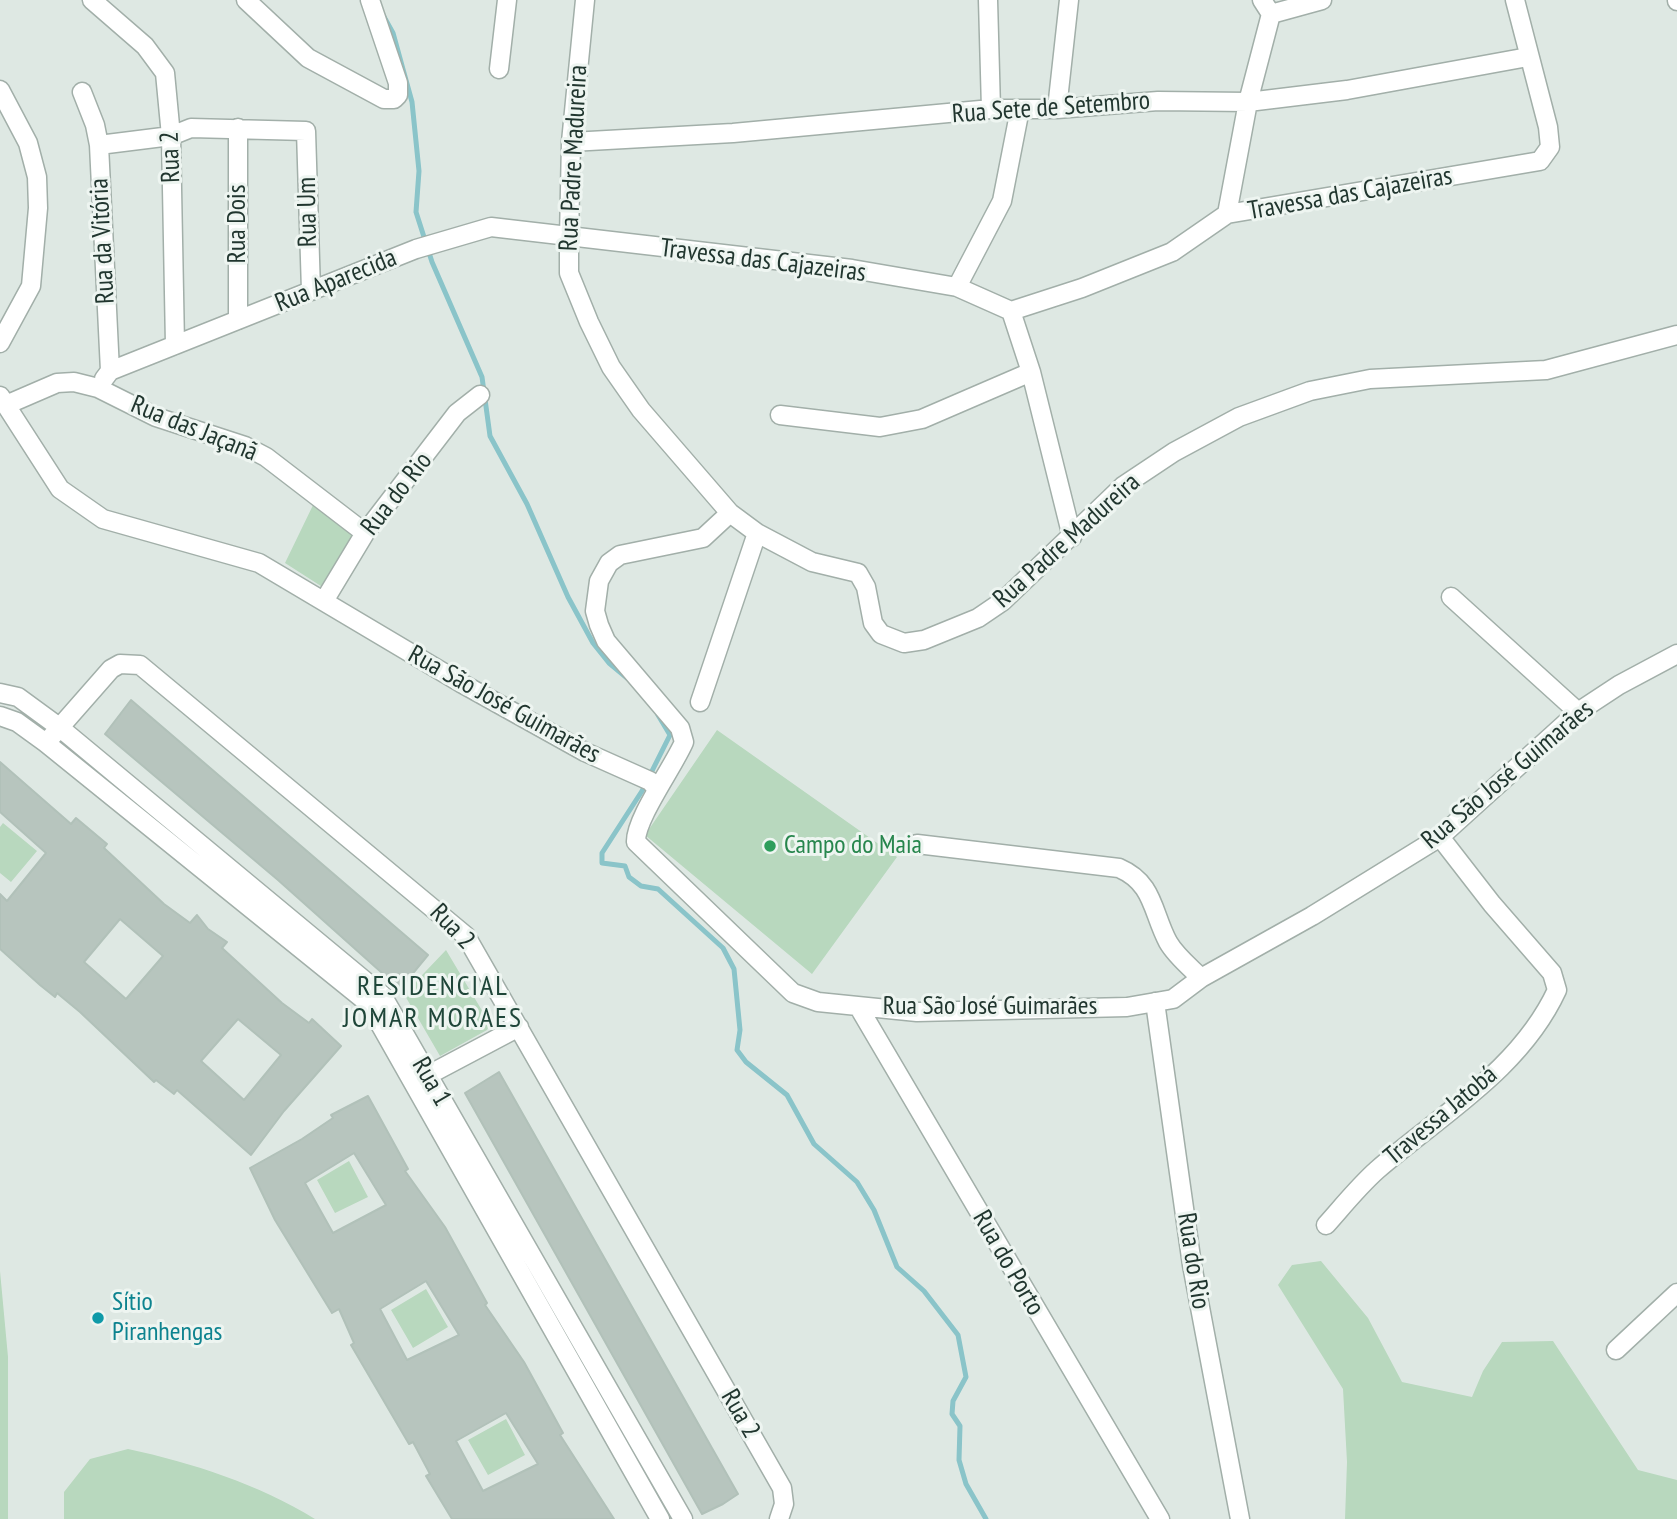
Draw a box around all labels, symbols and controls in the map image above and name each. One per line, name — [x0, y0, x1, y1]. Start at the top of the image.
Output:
street label: Rua Padre Madureira — [554, 64, 594, 252]
street label: Rua Sete de Setembro — [951, 86, 1151, 130]
street label: Rua 2 — [155, 131, 187, 183]
street label: Travessa das Cajazeiras — [1245, 161, 1455, 227]
street label: Rua da Vitória — [84, 177, 122, 305]
street label: Rua Um — [292, 177, 324, 247]
street label: Rua Dois — [222, 185, 254, 263]
street label: Travessa das Cajazeiras — [658, 233, 868, 289]
street label: Rua Aparecida — [271, 243, 401, 319]
street label: Rua das Jaçanã — [126, 389, 262, 469]
street label: Rua do Rio — [355, 446, 439, 542]
street label: Rua Padre Madureira — [987, 467, 1147, 615]
street label: Rua São José Guimarães — [403, 639, 605, 771]
street label: Rua São José Guimarães — [1416, 694, 1600, 856]
place label: Campo do Maia — [784, 830, 922, 862]
marker: Campo do Maia — [762, 838, 778, 854]
street label: Rua 2 — [423, 898, 481, 956]
district label: RESIDENCIAL JOMAR MORAES — [345, 970, 521, 1036]
street label: Rua São José Guimarães — [883, 991, 1097, 1023]
street label: Rua 1 — [405, 1052, 457, 1112]
street label: Travessa Jatobá — [1378, 1060, 1504, 1172]
street label: Rua do Porto — [966, 1205, 1050, 1321]
street label: Rua do Rio — [1170, 1211, 1216, 1311]
place label: Sítio Piranhengas — [112, 1287, 222, 1348]
marker: Sítio Piranhengas — [90, 1310, 106, 1326]
street label: Rua 2 — [714, 1384, 766, 1444]

